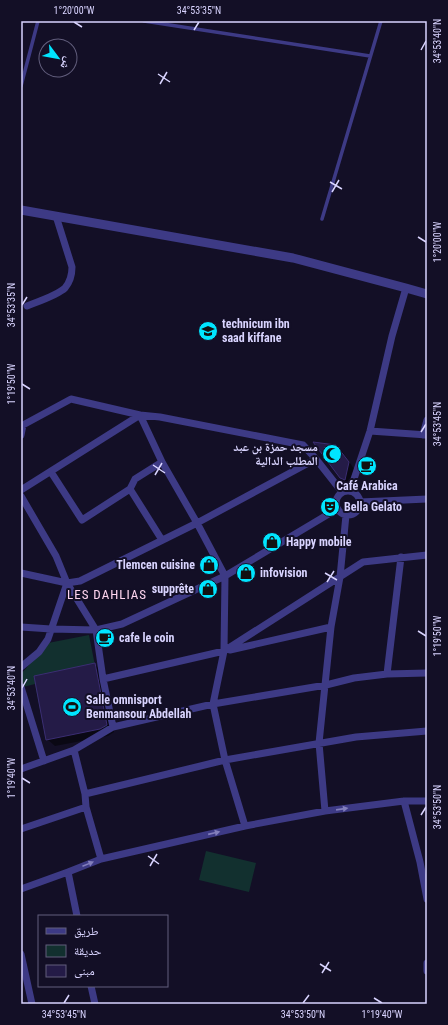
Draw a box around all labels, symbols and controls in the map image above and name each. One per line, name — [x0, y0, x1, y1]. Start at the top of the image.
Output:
text: 1°20'00"W — [54, 5, 95, 16]
text: 34°53'35"N — [177, 5, 221, 16]
text: 34°53'40"N — [432, 19, 443, 63]
north arrow — [38, 38, 78, 78]
text: ش — [56, 54, 75, 72]
text: 1°20'00"W — [432, 221, 443, 263]
text: 34°53'35"N — [6, 283, 17, 327]
place label: technicum ibn saad kiffane — [222, 317, 290, 345]
school or university icon: technicum ibn saad kiffane — [197, 320, 219, 342]
text: 1°19'50"W — [6, 363, 17, 405]
text: 34°53'45"N — [432, 402, 443, 446]
place label: مسجد حمزة بن عبد المطلب الدالية — [233, 440, 318, 468]
mosque icon: مسجد حمزة بن عبد المطلب الدالية — [321, 443, 343, 465]
cafe icon: Café Arabica — [356, 455, 378, 477]
place label: Café Arabica — [336, 479, 398, 493]
theatre icon: Bella Gelato — [319, 496, 341, 518]
place label: Bella Gelato — [344, 500, 402, 514]
shop icon: Happy mobile — [261, 531, 283, 553]
place label: Happy mobile — [286, 535, 352, 549]
shop icon: Tlemcen cuisine — [198, 554, 220, 576]
place label: Tlemcen cuisine — [116, 558, 195, 572]
shop icon: infovision — [235, 562, 257, 584]
place label: infovision — [260, 566, 308, 580]
shop icon: supprête — [197, 578, 219, 600]
place label: supprête — [152, 582, 194, 596]
district label: LES DAHLIAS — [67, 587, 147, 602]
text: 1°19'50"W — [432, 615, 443, 657]
cafe icon: cafe le coin — [94, 627, 116, 649]
place label: cafe le coin — [119, 631, 175, 645]
text: 34°53'40"N — [6, 666, 17, 710]
place label: Salle omnisport Benmansour Abdellah — [86, 693, 191, 721]
sports icon: Salle omnisport Benmansour Abdellah — [61, 696, 83, 718]
text: 1°19'40"W — [6, 757, 17, 799]
text: 34°53'50"N — [432, 785, 443, 829]
one-way arrow — [336, 806, 348, 812]
one-way arrow — [208, 829, 220, 835]
one-way arrow — [83, 860, 95, 866]
legend — [38, 915, 168, 987]
text: طريق — [74, 924, 99, 938]
text: حديقة — [74, 944, 102, 958]
text: مبنى — [74, 964, 95, 978]
text: 34°53'45"N — [42, 1009, 86, 1020]
text: 34°53'50"N — [281, 1009, 325, 1020]
text: 1°19'40"W — [362, 1009, 403, 1020]

